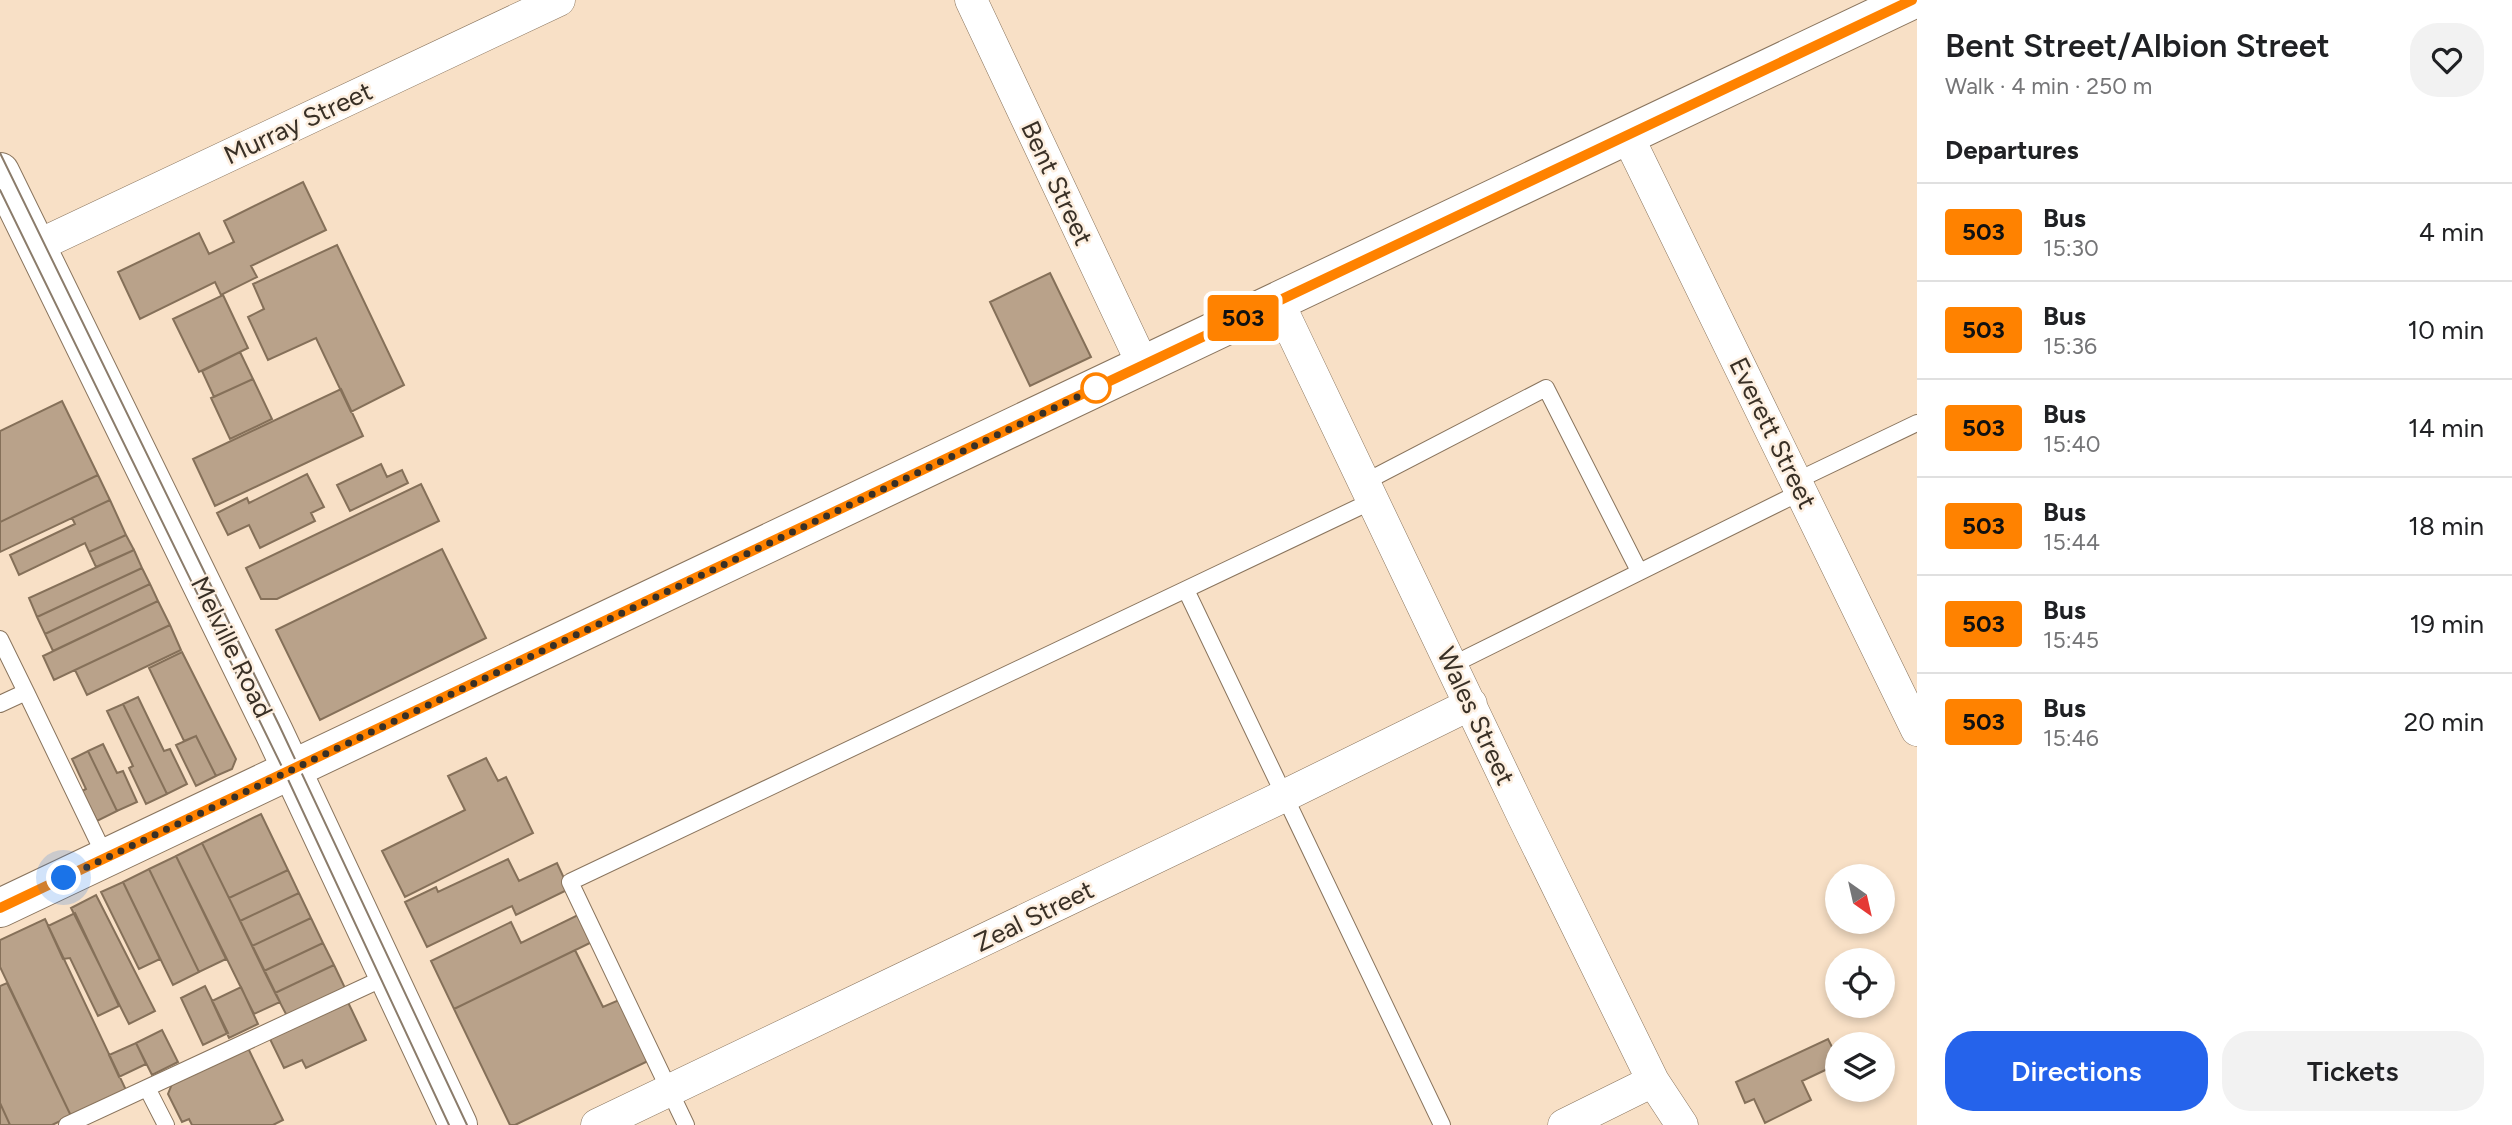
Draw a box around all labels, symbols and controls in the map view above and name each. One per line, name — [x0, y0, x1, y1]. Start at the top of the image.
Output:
button: heart — [2410, 23, 2484, 97]
text: Bent Street/Albion Street — [1945, 26, 2330, 65]
text: Walk · 4 min · 250 m — [1945, 72, 2152, 100]
street label: Murray Street — [219, 75, 377, 171]
street label: Bent Street — [1014, 116, 1100, 250]
text: Departures — [1945, 134, 2079, 166]
text: Bus — [2043, 202, 2086, 234]
text: 4 min — [2419, 216, 2484, 248]
text: 503 — [1962, 217, 2005, 246]
text: 15:30 — [2043, 234, 2099, 262]
line badge: 503 — [1203, 295, 1283, 341]
text: Bus — [2043, 300, 2086, 332]
text: 503 — [1222, 303, 1264, 332]
text: 10 min — [2408, 314, 2484, 346]
text: 503 — [1962, 315, 2005, 344]
text: 15:36 — [2043, 332, 2097, 360]
street label: Everett Street — [1723, 352, 1824, 514]
unlabelled marker — [1081, 373, 1111, 403]
text: Bus — [2043, 398, 2086, 430]
text: 14 min — [2408, 412, 2484, 444]
text: 503 — [1962, 413, 2005, 442]
text: 15:40 — [2043, 430, 2101, 458]
text: Bus — [2043, 496, 2086, 528]
text: 18 min — [2408, 510, 2484, 542]
text: 503 — [1962, 511, 2005, 540]
text: 15:44 — [2043, 528, 2100, 556]
street label: Melville Road — [184, 571, 280, 723]
text: Bus — [2043, 594, 2086, 626]
text: 19 min — [2409, 608, 2484, 640]
text: 503 — [1962, 609, 2005, 638]
text: 15:45 — [2043, 626, 2099, 654]
street label: Wales Street — [1430, 642, 1522, 790]
text: Bus — [2043, 692, 2086, 724]
text: 20 min — [2404, 706, 2484, 738]
text: 503 — [1962, 707, 2005, 736]
text: 15:46 — [2043, 724, 2099, 752]
your location — [46, 860, 81, 895]
north arrow — [1825, 864, 1895, 934]
map controls — [1825, 864, 1895, 1102]
street label: Zeal Street — [969, 873, 1099, 959]
button: locate — [1825, 948, 1895, 1018]
button: Directions — [1945, 1031, 2208, 1111]
button: Tickets — [2222, 1031, 2484, 1111]
button: layers — [1825, 1032, 1895, 1102]

